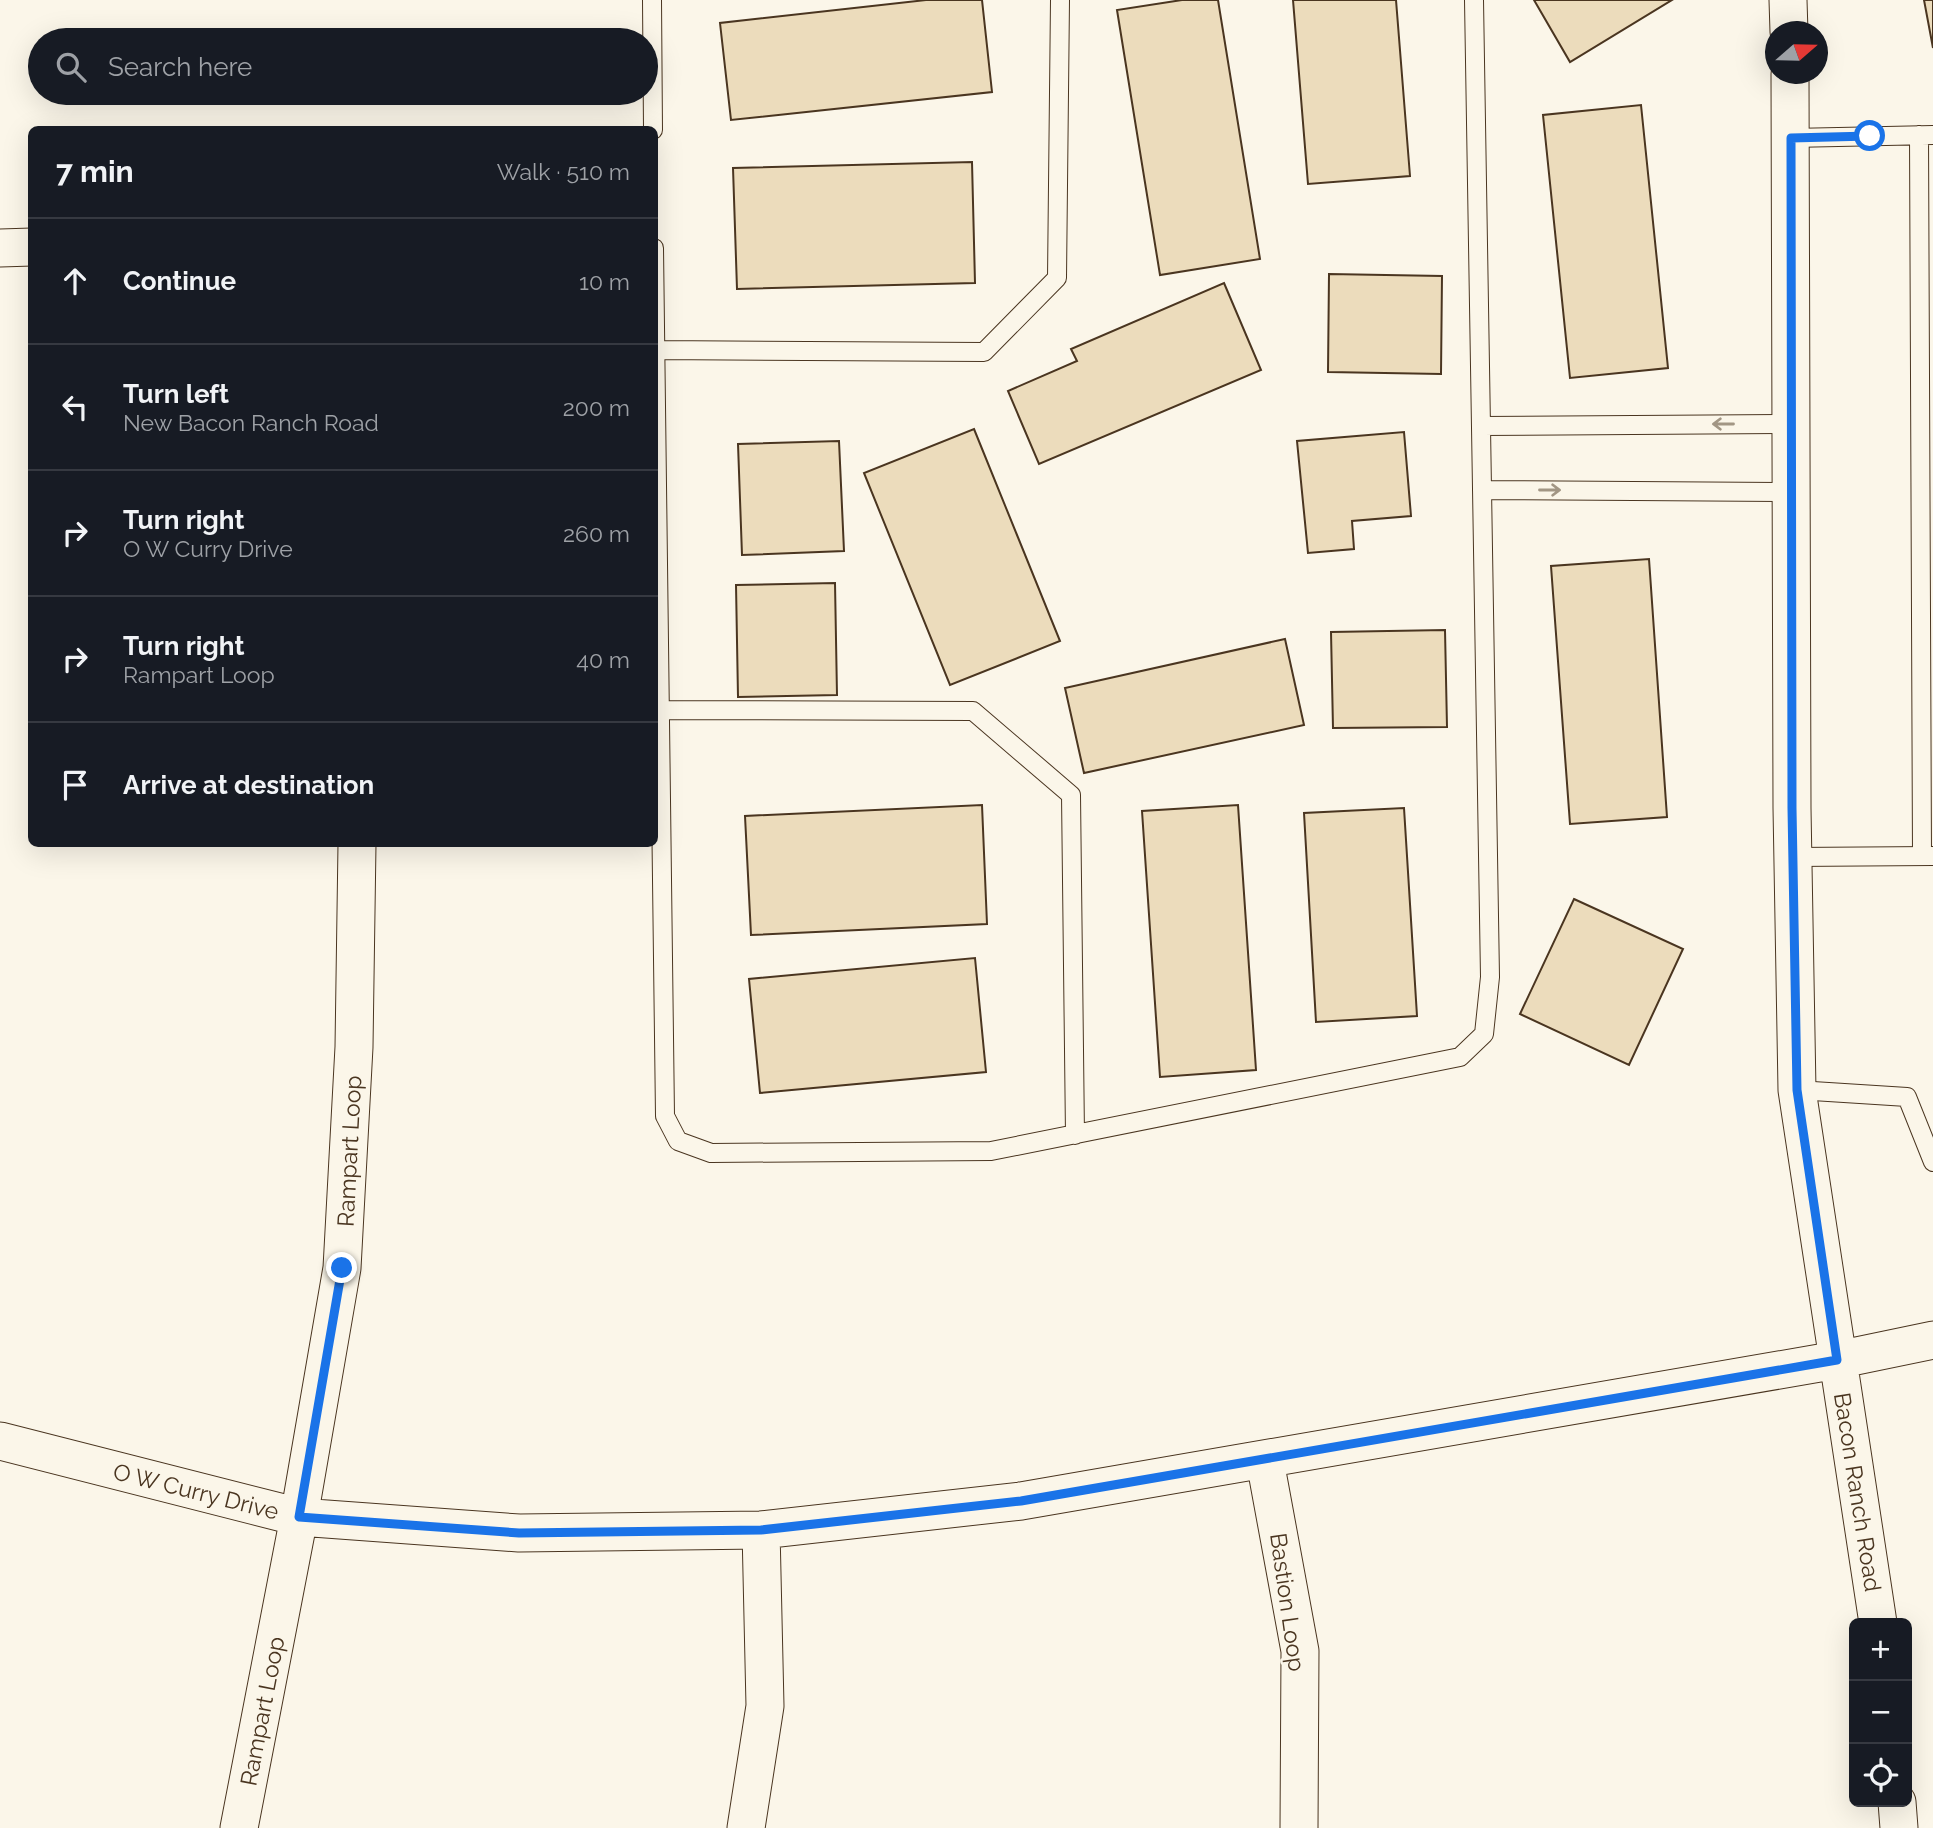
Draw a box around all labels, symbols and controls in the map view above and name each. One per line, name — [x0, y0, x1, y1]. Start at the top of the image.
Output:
north arrow — [1765, 21, 1828, 84]
search box — [28, 28, 658, 105]
icon: search — [52, 48, 90, 86]
text: Search here — [108, 52, 252, 82]
route start — [1854, 120, 1885, 151]
text: 7 min — [56, 154, 134, 189]
text: Walk · 510 m — [497, 158, 630, 185]
icon: ahead — [56, 262, 94, 300]
text: Continue — [123, 266, 236, 296]
text: 10 m — [579, 268, 630, 295]
text: Turn left — [123, 379, 229, 409]
icon: left — [56, 388, 94, 426]
text: 200 m — [563, 394, 630, 421]
text: New Bacon Ranch Road — [123, 409, 379, 436]
one-way arrow — [1712, 417, 1735, 431]
one-way arrow — [1538, 483, 1561, 497]
text: Turn right — [123, 505, 244, 535]
icon: right — [56, 514, 94, 552]
text: 260 m — [563, 520, 630, 547]
text: O W Curry Drive — [123, 535, 293, 562]
text: Turn right — [123, 631, 244, 661]
icon: right — [56, 640, 94, 678]
text: 40 m — [576, 646, 630, 673]
text: Rampart Loop — [123, 661, 275, 688]
icon: arrive — [56, 766, 94, 804]
text: Arrive at destination — [123, 770, 374, 800]
street label: Rampart Loop — [332, 1075, 366, 1227]
route end — [326, 1252, 357, 1283]
street label: Bacon Ranch Road — [1829, 1391, 1887, 1593]
street label: O W Curry Drive — [110, 1457, 282, 1525]
street label: Bastion Loop — [1265, 1531, 1311, 1673]
map controls — [1849, 1618, 1912, 1807]
button: + — [1849, 1618, 1912, 1681]
street label: Rampart Loop — [234, 1634, 290, 1788]
button: − — [1849, 1681, 1912, 1744]
button: locate — [1849, 1744, 1912, 1807]

